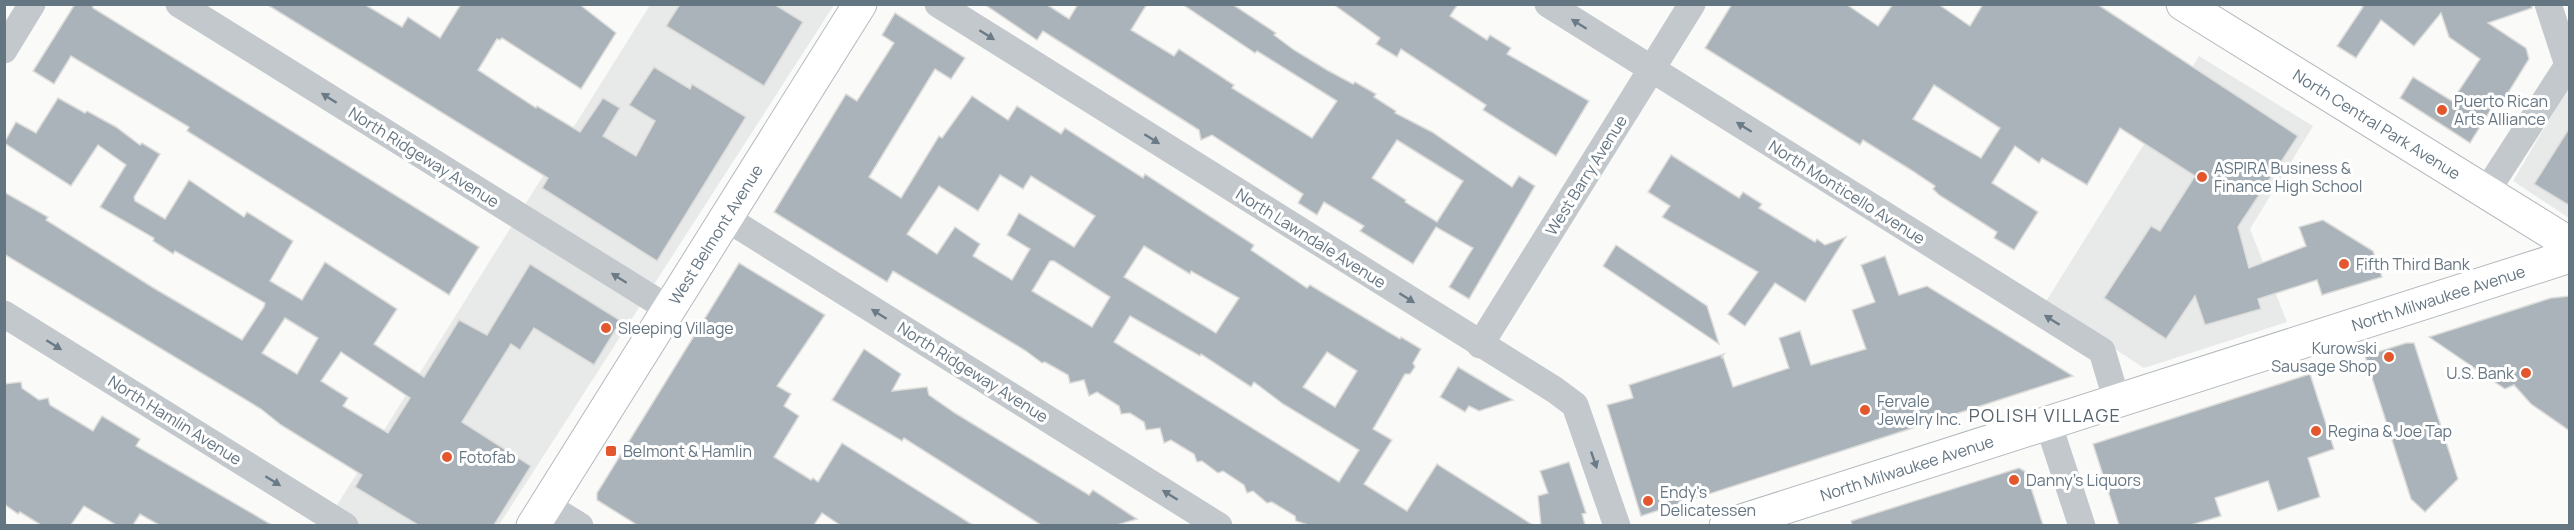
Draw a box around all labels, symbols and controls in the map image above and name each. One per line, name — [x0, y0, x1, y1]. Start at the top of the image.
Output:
one-way arrow — [1571, 18, 1587, 29]
one-way arrow — [979, 30, 995, 41]
street label: North Central Park Avenue — [2289, 64, 2465, 184]
place label: Puerto Rican Arts Alliance — [2454, 90, 2548, 130]
one-way arrow — [321, 92, 337, 103]
street label: North Ridgeway Avenue — [345, 102, 503, 212]
marker: Puerto Rican Arts Alliance — [2435, 103, 2449, 117]
street label: West Barry Avenue — [1540, 111, 1632, 239]
one-way arrow — [1737, 121, 1753, 133]
one-way arrow — [1144, 133, 1160, 145]
street label: North Monticello Avenue — [1765, 135, 1929, 249]
place label: ASPIRA Business & Finance High School — [2214, 157, 2363, 197]
street label: West Belmont Avenue — [663, 160, 768, 309]
marker: ASPIRA Business & Finance High School — [2195, 170, 2209, 184]
street label: North Lawndale Avenue — [1232, 183, 1390, 293]
place label: Fifth Third Bank — [2356, 253, 2471, 275]
marker: Fifth Third Bank — [2337, 257, 2351, 271]
street label: North Milwaukee Avenue — [2349, 260, 2528, 336]
one-way arrow — [611, 273, 627, 284]
one-way arrow — [1398, 293, 1415, 304]
one-way arrow — [871, 308, 887, 319]
one-way arrow — [2044, 314, 2060, 325]
place label: Sleeping Village — [618, 317, 734, 339]
street label: North Ridgeway Avenue — [894, 317, 1052, 427]
marker: Sleeping Village — [599, 321, 613, 335]
place label: Kurowski Sausage Shop — [2271, 337, 2377, 377]
one-way arrow — [46, 339, 62, 350]
marker: Kurowski Sausage Shop — [2382, 350, 2396, 364]
place label: U.S. Bank — [2446, 362, 2515, 384]
marker: U.S. Bank — [2519, 366, 2533, 380]
street label: North Hamlin Avenue — [104, 370, 246, 470]
place label: Fervale Jewelry Inc. — [1877, 390, 1962, 430]
marker: Fervale Jewelry Inc. — [1858, 403, 1872, 417]
district label: POLISH VILLAGE — [1969, 403, 2121, 427]
place label: Regina & Joe Tap — [2328, 420, 2452, 442]
marker: Regina & Joe Tap — [2309, 424, 2323, 438]
street label: North Milwaukee Avenue — [1817, 430, 1997, 506]
place label: Belmont & Hamlin — [623, 440, 752, 462]
marker: Belmont & Hamlin — [604, 444, 618, 458]
place label: Fotofab — [459, 446, 516, 468]
marker: Fotofab — [440, 450, 454, 464]
one-way arrow — [1590, 452, 1600, 470]
place label: Danny's Liquors — [2026, 469, 2141, 491]
marker: Danny's Liquors — [2007, 473, 2021, 487]
one-way arrow — [265, 475, 281, 486]
place label: Endy's Delicatessen — [1660, 481, 1756, 521]
one-way arrow — [1162, 489, 1178, 500]
marker: Endy's Delicatessen — [1641, 494, 1655, 508]

